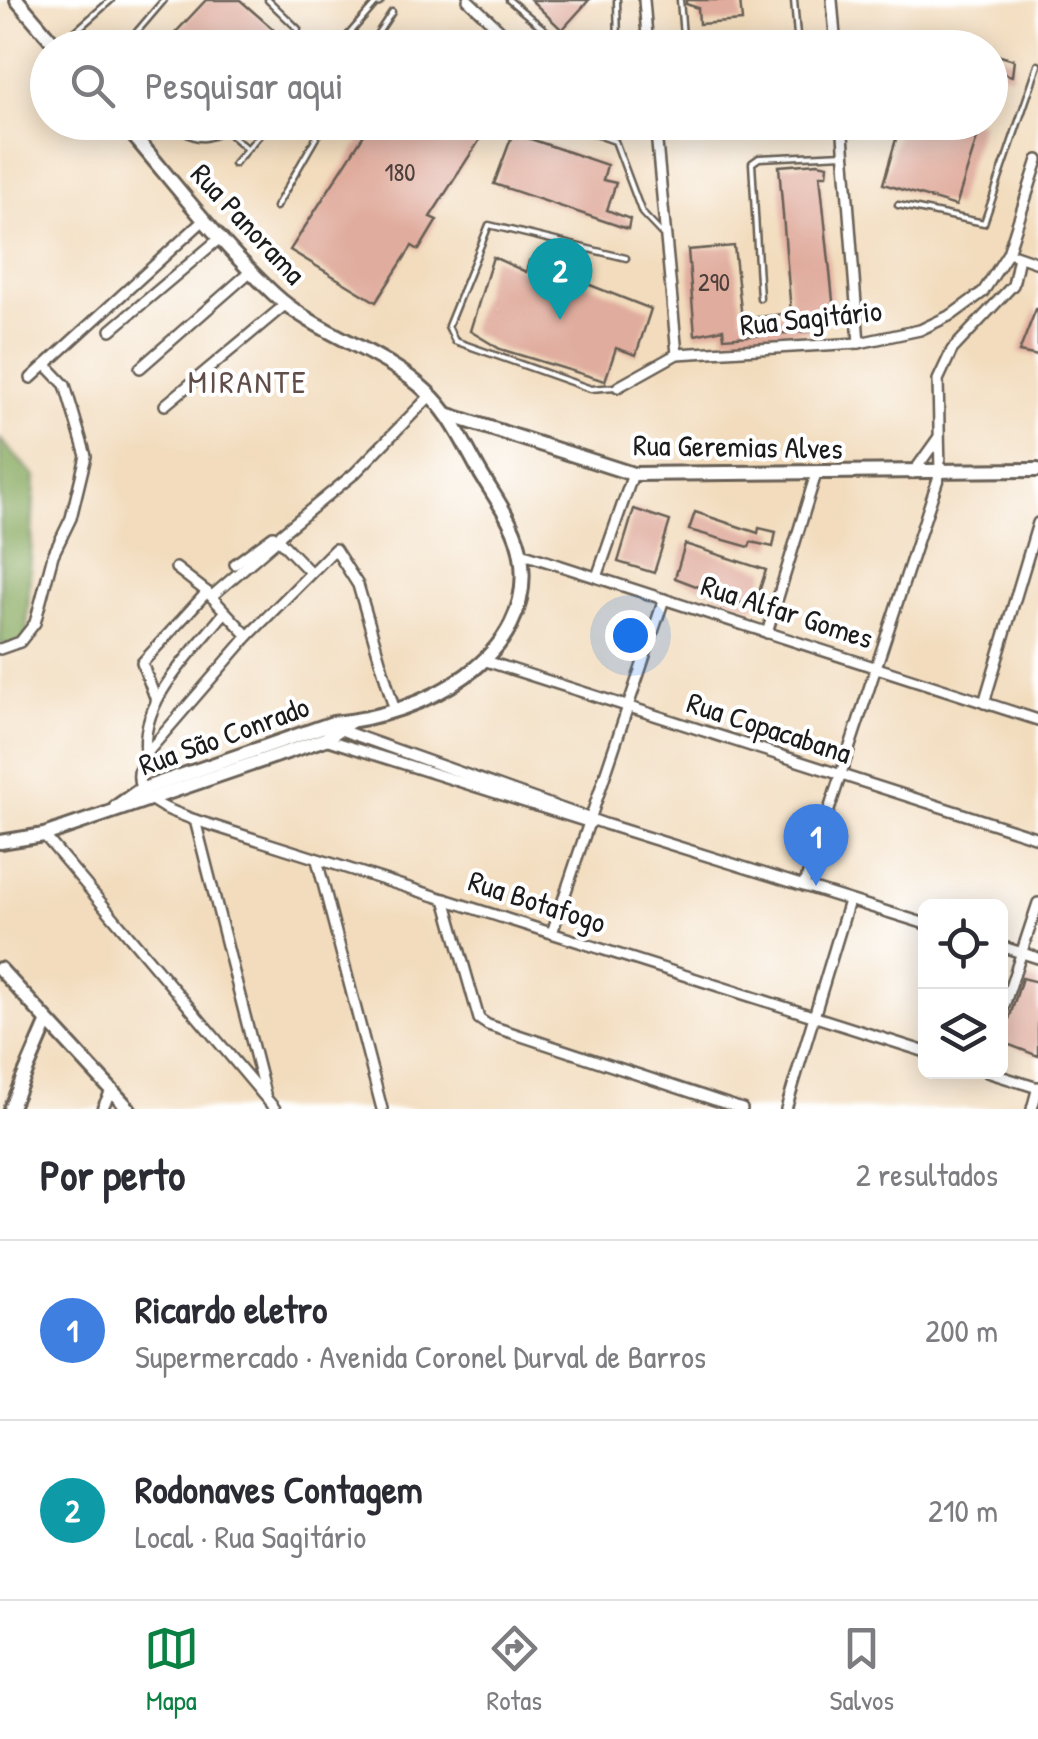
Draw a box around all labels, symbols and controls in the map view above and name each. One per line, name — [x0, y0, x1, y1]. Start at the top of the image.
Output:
search box — [30, 30, 1008, 140]
icon: search — [65, 58, 120, 113]
text: Pesquisar aqui — [145, 59, 343, 111]
street label: Rua Panorama — [182, 154, 315, 293]
house number: 180 — [384, 155, 416, 189]
pin: 2 — [528, 238, 592, 320]
house number: 290 — [698, 265, 730, 299]
street label: Rua Sagitário — [738, 290, 884, 344]
district label: MIRANTE — [188, 360, 308, 403]
street label: Rua Geremias Alves — [633, 424, 843, 468]
street label: Rua Alfar Gomes — [696, 564, 878, 658]
your location — [605, 610, 656, 661]
street label: Rua Copacabana — [682, 682, 857, 772]
street label: Rua São Conrado — [133, 686, 314, 784]
pin: 1 — [784, 804, 848, 886]
street label: Rua Botafogo — [464, 860, 611, 942]
map controls — [918, 899, 1008, 1079]
button: locate — [918, 899, 1008, 989]
button: layers — [918, 989, 1008, 1079]
text: Por perto — [40, 1146, 185, 1203]
text: 2 resultados — [856, 1153, 998, 1196]
text: Ricardo eletro — [135, 1283, 327, 1335]
text: 1 — [67, 1309, 78, 1352]
text: 200 m — [925, 1309, 998, 1352]
text: Supermercado · Avenida Coronel Durval de Barros — [135, 1335, 706, 1378]
text: Rodonaves Contagem — [135, 1463, 423, 1515]
text: 2 — [65, 1489, 80, 1532]
text: 210 m — [928, 1489, 998, 1532]
text: Local · Rua Sagitário — [135, 1515, 366, 1558]
tab: Mapa — [144, 1621, 199, 1719]
tab: Rotas — [487, 1621, 542, 1719]
tab: Salvos — [830, 1621, 894, 1719]

